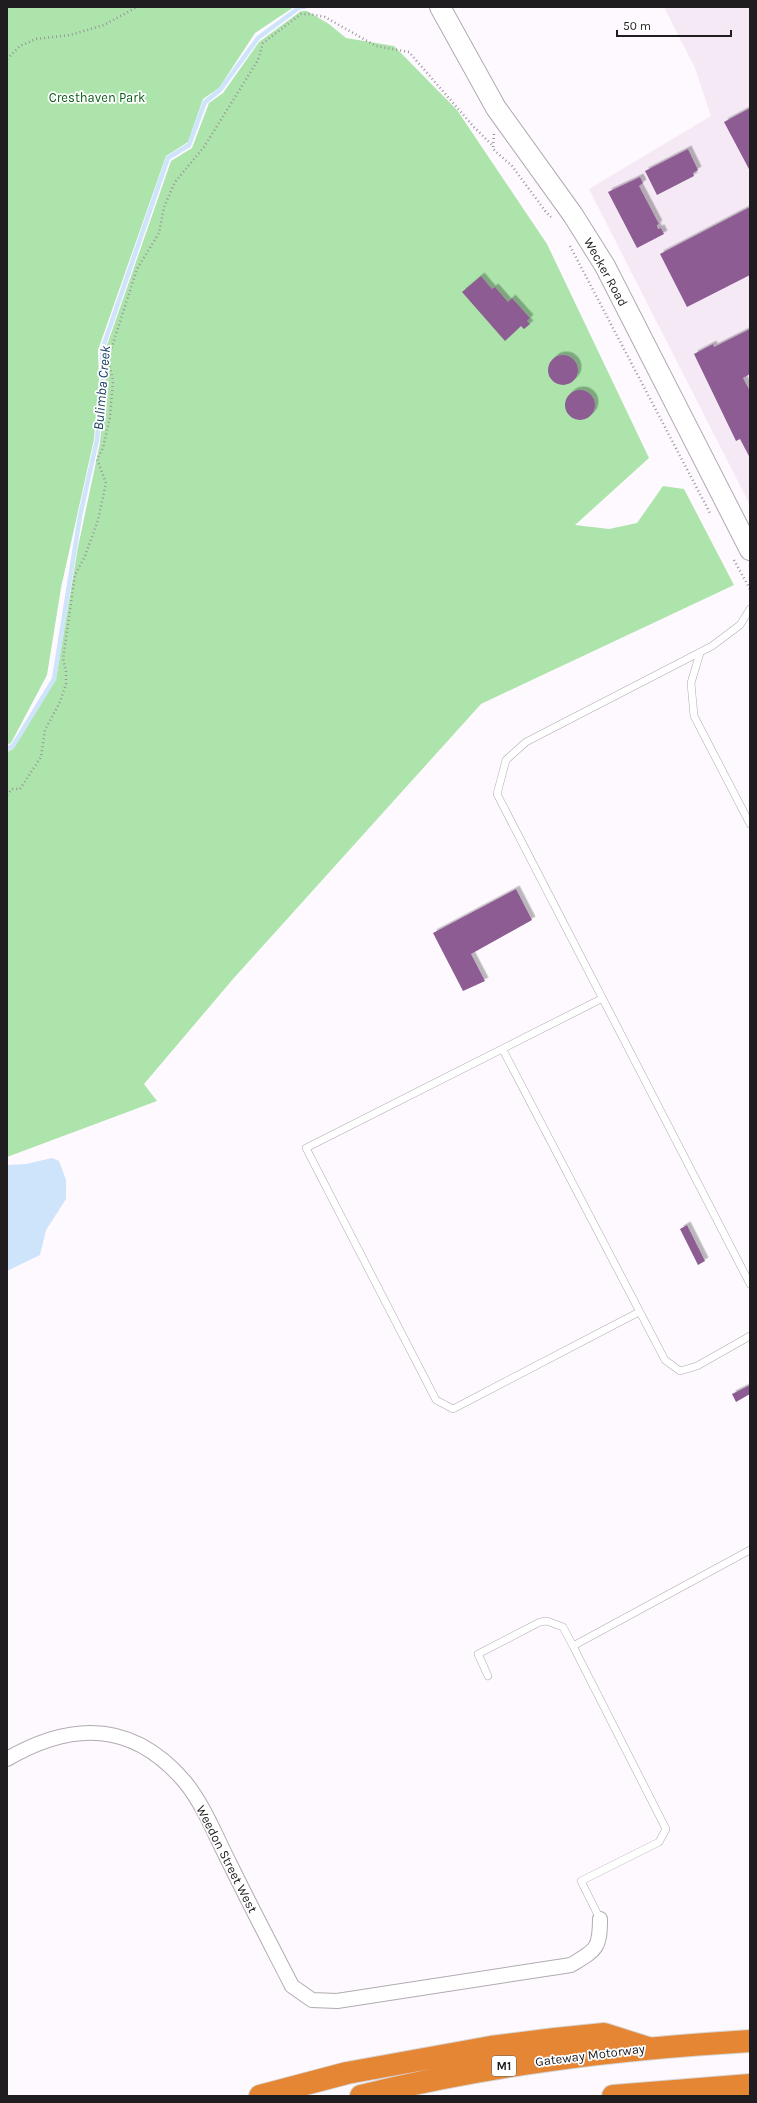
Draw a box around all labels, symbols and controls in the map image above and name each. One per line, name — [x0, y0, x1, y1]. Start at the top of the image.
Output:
scale bar — [617, 12, 731, 38]
text: 50 m — [623, 19, 651, 33]
park label: Cresthaven Park — [49, 90, 145, 105]
street label: Wecker Road — [581, 235, 631, 309]
water label: Bulimba Creek — [90, 344, 114, 431]
street label: Weedon Street West — [193, 1803, 261, 1915]
street label: Gateway Motorway — [534, 2041, 646, 2069]
road number: M1 — [492, 2056, 516, 2076]

